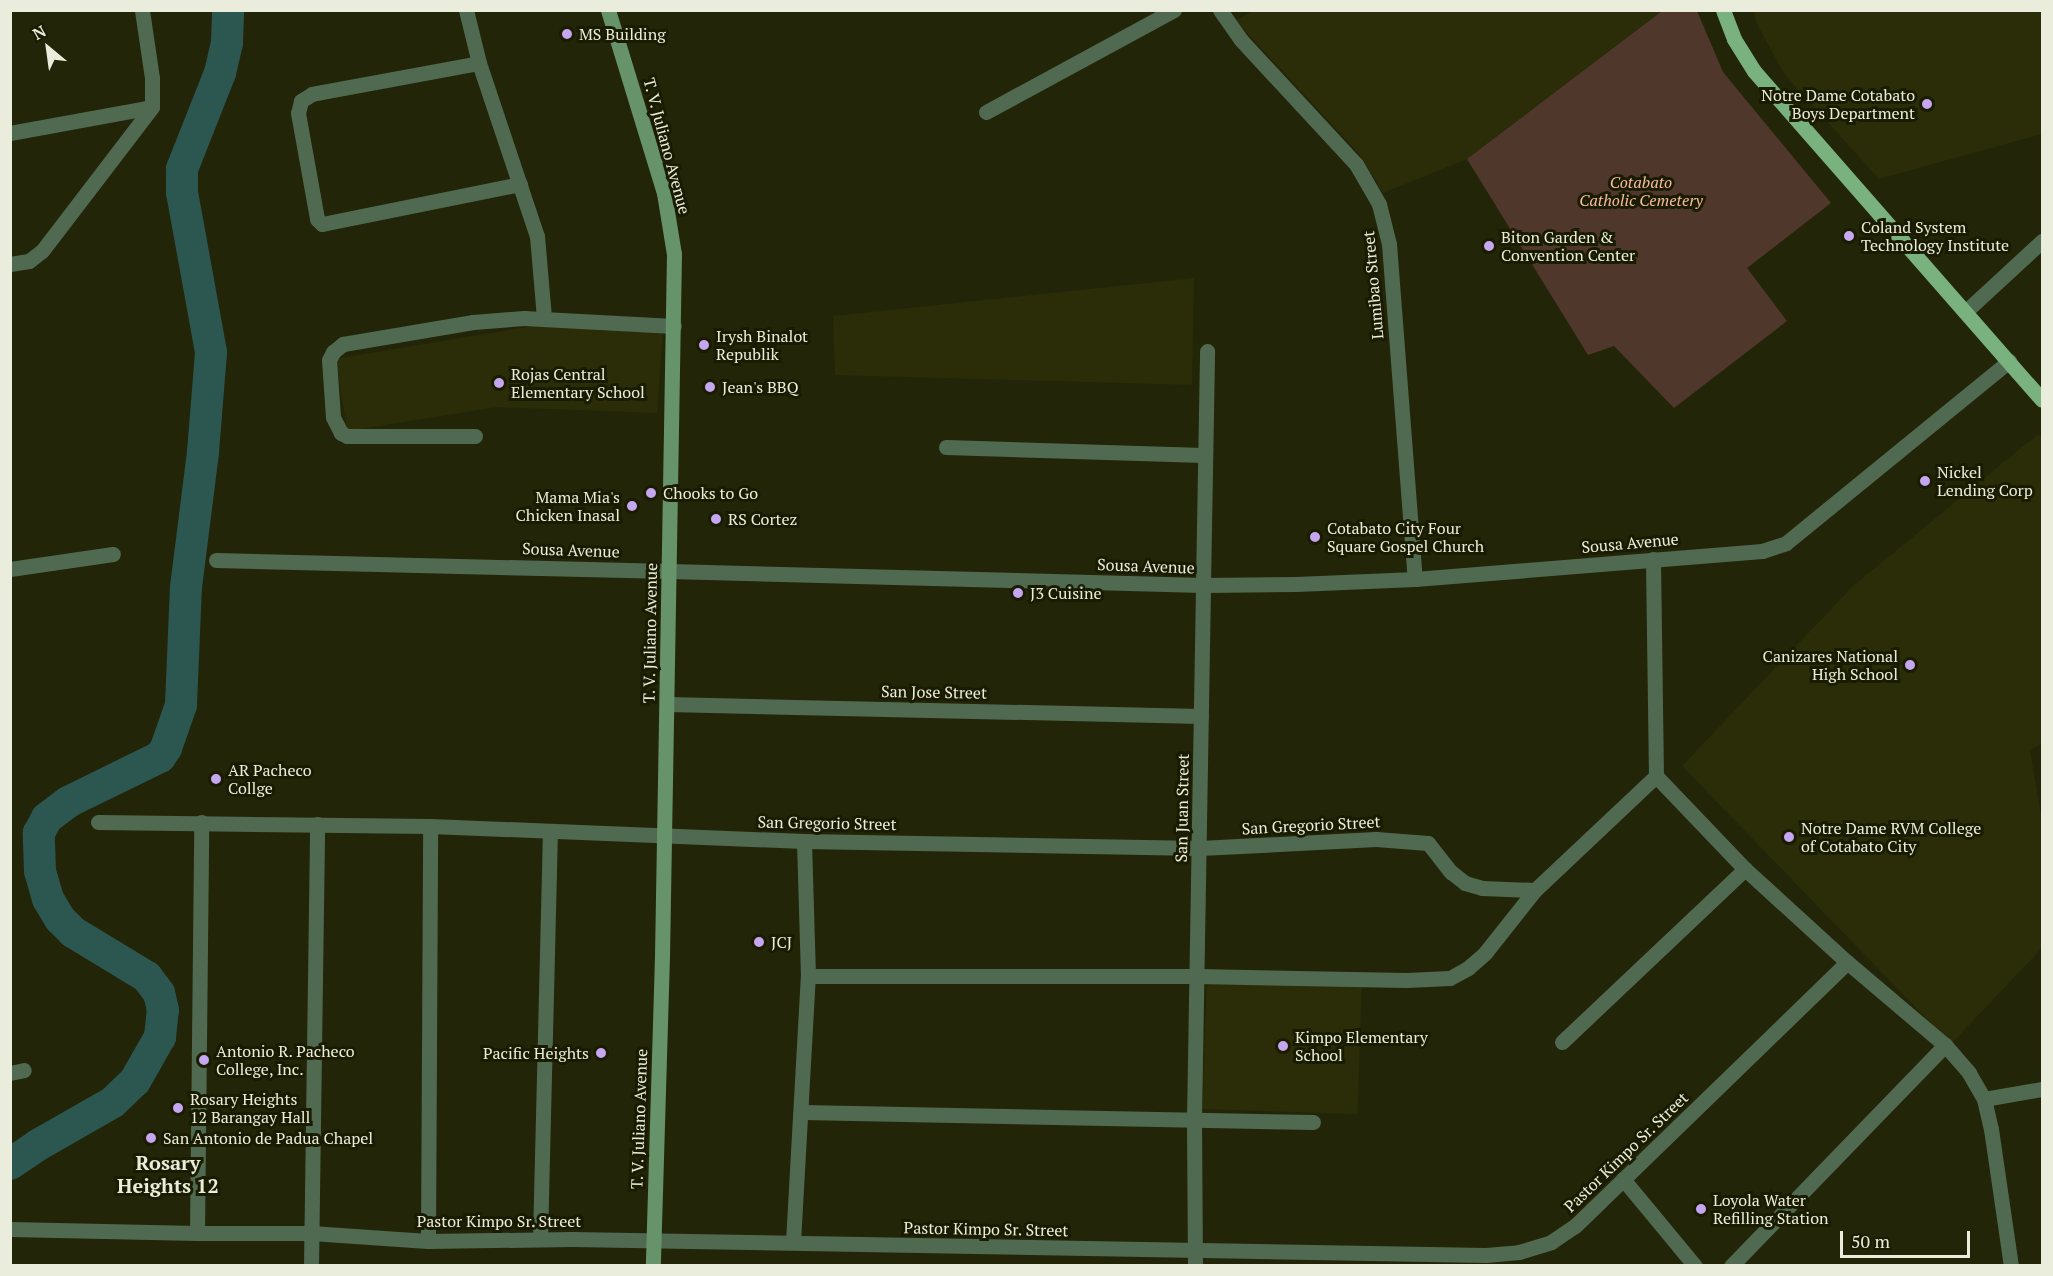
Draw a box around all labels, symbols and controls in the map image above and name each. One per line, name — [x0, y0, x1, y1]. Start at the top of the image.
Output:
north arrow — [18, 18, 78, 78]
text: N — [29, 20, 50, 45]
place label: MS Building — [579, 24, 666, 44]
marker: MS Building — [560, 27, 574, 41]
street label: T. V. Juliano Avenue — [639, 75, 695, 217]
place label: Notre Dame Cotabato Boys Department — [1761, 85, 1915, 123]
marker: Notre Dame Cotabato Boys Department — [1920, 97, 1934, 111]
park label: Cotabato Catholic Cemetery — [1579, 172, 1703, 210]
place label: Coland System Technology Institute — [1861, 217, 2009, 255]
place label: Biton Garden & Convention Center — [1501, 227, 1635, 265]
marker: Coland System Technology Institute — [1842, 229, 1856, 243]
street label: Lumibao Street — [1359, 230, 1387, 340]
marker: Biton Garden & Convention Center — [1482, 239, 1496, 253]
place label: Irysh Binalot Republik — [716, 326, 808, 364]
marker: Irysh Binalot Republik — [697, 338, 711, 352]
place label: Rojas Central Elementary School — [511, 364, 645, 402]
marker: Rojas Central Elementary School — [492, 376, 506, 390]
place label: Jean's BBQ — [722, 377, 799, 397]
marker: Jean's BBQ — [703, 380, 717, 394]
place label: Nickel Lending Corp — [1937, 462, 2033, 500]
marker: Nickel Lending Corp — [1918, 474, 1932, 488]
place label: Chooks to Go — [663, 483, 758, 503]
marker: Chooks to Go — [644, 486, 658, 500]
place label: Mama Mia's Chicken Inasal — [515, 487, 620, 525]
marker: Mama Mia's Chicken Inasal — [625, 499, 639, 513]
place label: RS Cortez — [728, 509, 797, 529]
marker: RS Cortez — [709, 512, 723, 526]
place label: Cotabato City Four Square Gospel Church — [1327, 518, 1484, 556]
street label: Sousa Avenue — [1580, 529, 1680, 557]
marker: Cotabato City Four Square Gospel Church — [1308, 530, 1322, 544]
street label: Sousa Avenue — [522, 539, 620, 561]
street label: Sousa Avenue — [1097, 555, 1195, 577]
street label: T. V. Juliano Avenue — [639, 562, 661, 704]
place label: J3 Cuisine — [1030, 583, 1101, 603]
marker: J3 Cuisine — [1011, 586, 1025, 600]
place label: Canizares National High School — [1763, 646, 1898, 684]
marker: Canizares National High School — [1903, 658, 1917, 672]
street label: San Jose Street — [881, 681, 987, 703]
street label: San Juan Street — [1171, 753, 1193, 863]
place label: AR Pacheco Collge — [228, 760, 312, 798]
marker: AR Pacheco Collge — [209, 772, 223, 786]
street label: San Gregorio Street — [757, 812, 897, 834]
street label: San Gregorio Street — [1241, 812, 1381, 838]
place label: Notre Dame RVM College of Cotabato City — [1801, 818, 1981, 856]
marker: Notre Dame RVM College of Cotabato City — [1782, 830, 1796, 844]
place label: JCJ — [771, 932, 792, 952]
marker: JCJ — [752, 935, 766, 949]
place label: Kimpo Elementary School — [1295, 1027, 1428, 1065]
marker: Kimpo Elementary School — [1276, 1039, 1290, 1053]
place label: Antonio R. Pacheco College, Inc. — [216, 1041, 355, 1079]
place label: Pacific Heights — [483, 1043, 589, 1063]
marker: Pacific Heights — [594, 1046, 608, 1060]
street label: T. V. Juliano Avenue — [627, 1047, 651, 1191]
marker: Antonio R. Pacheco College, Inc. — [197, 1053, 211, 1067]
street label: Pastor Kimpo Sr. Street — [1560, 1088, 1692, 1216]
place label: Rosary Heights 12 Barangay Hall — [190, 1089, 310, 1127]
marker: Rosary Heights 12 Barangay Hall — [171, 1101, 185, 1115]
place label: San Antonio de Padua Chapel — [163, 1128, 373, 1148]
marker: San Antonio de Padua Chapel — [144, 1131, 158, 1145]
district label: Rosary Heights 12 — [117, 1151, 219, 1198]
place label: Loyola Water Refilling Station — [1713, 1190, 1828, 1228]
marker: Loyola Water Refilling Station — [1694, 1202, 1708, 1216]
street label: Pastor Kimpo Sr. Street — [416, 1211, 582, 1231]
street label: Pastor Kimpo Sr. Street — [903, 1218, 1069, 1240]
scale bar — [1843, 1219, 1974, 1257]
text: 50 m — [1851, 1229, 1890, 1253]

